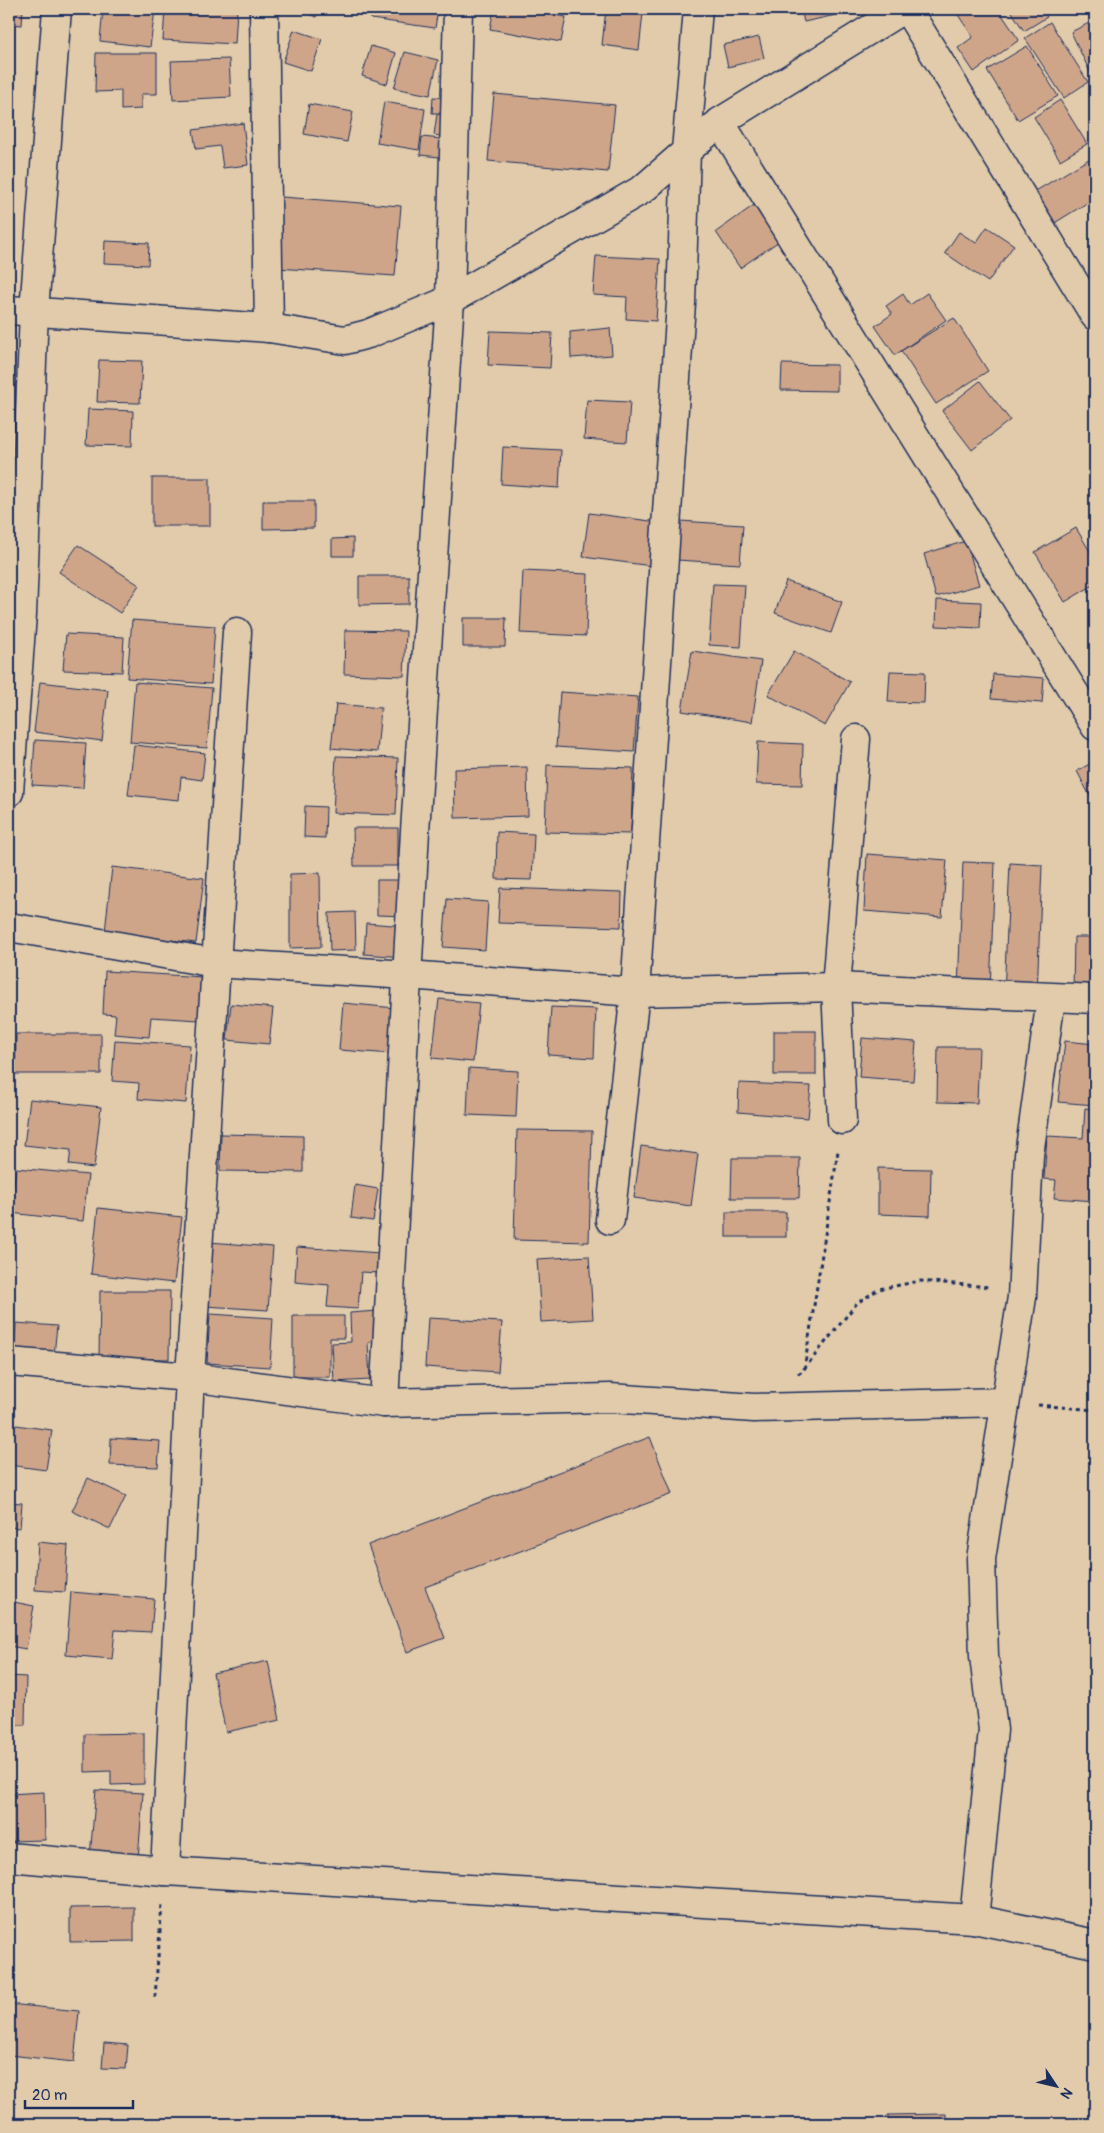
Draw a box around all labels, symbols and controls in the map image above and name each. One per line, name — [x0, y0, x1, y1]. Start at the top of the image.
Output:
north arrow — [1032, 2060, 1082, 2110]
scale bar — [25, 2078, 132, 2110]
text: N — [1057, 2084, 1076, 2102]
text: 20 m — [32, 2086, 67, 2105]

